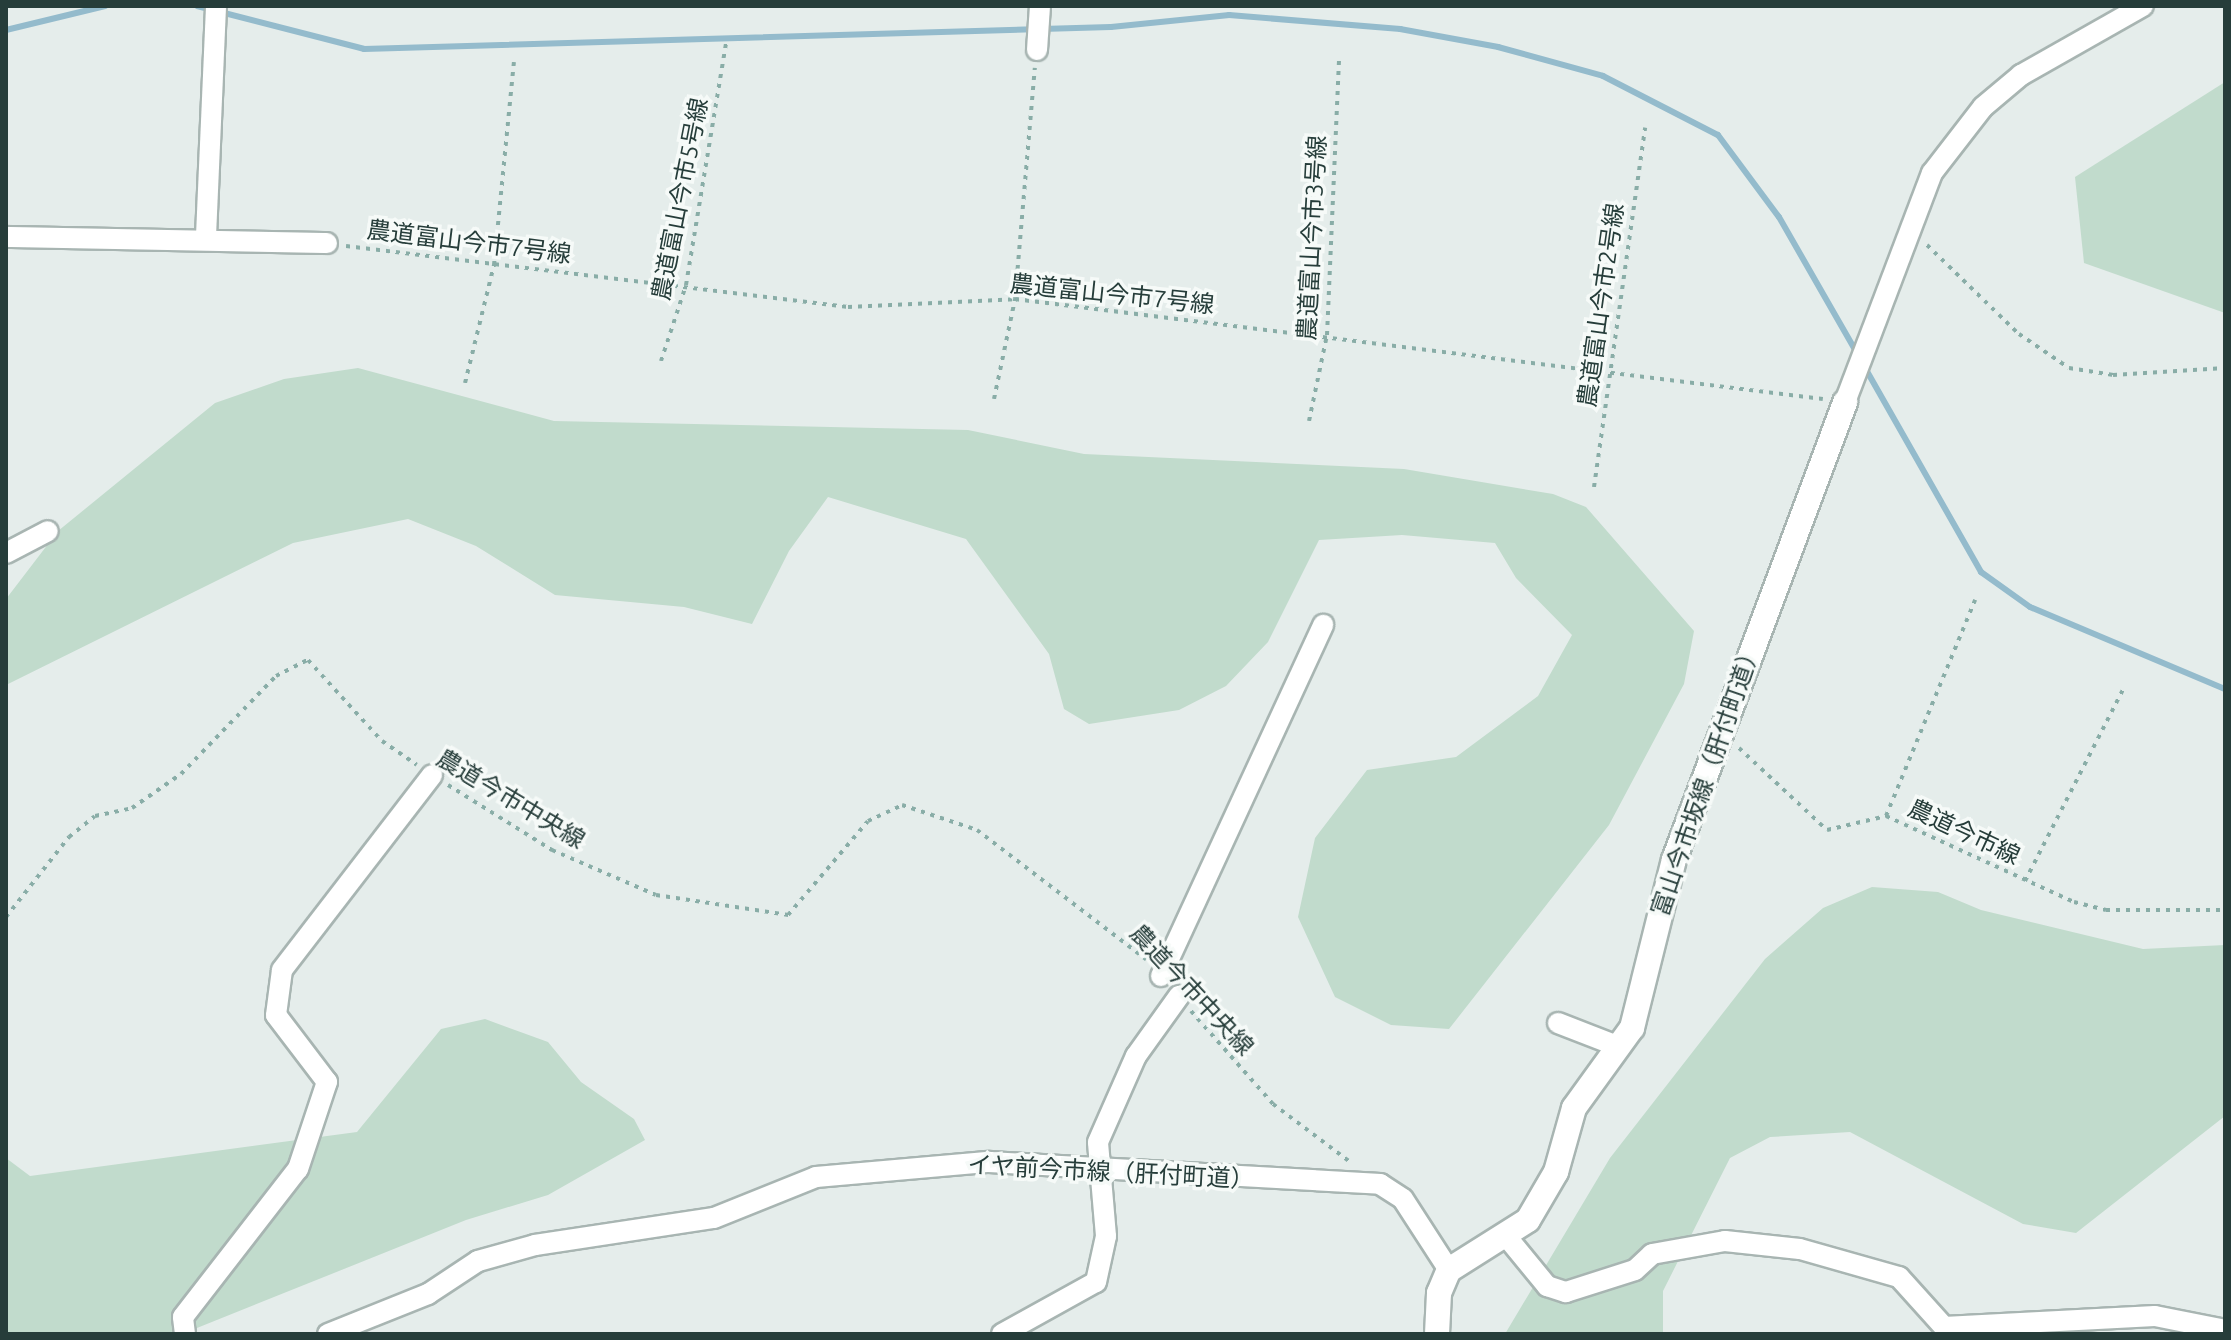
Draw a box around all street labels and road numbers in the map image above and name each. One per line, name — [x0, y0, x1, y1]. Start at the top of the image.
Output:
street label: 農道富山今市5号線 — [646, 95, 714, 303]
street label: 農道富山今市3号線 — [1292, 135, 1332, 341]
street label: 農道富山今市2号線 — [1572, 201, 1630, 409]
street label: 農道富山今市7号線 — [365, 215, 573, 269]
street label: 農道富山今市7号線 — [1008, 269, 1216, 319]
street label: 富山今市坂線（肝付町道） — [1646, 638, 1766, 920]
street label: 農道今市中央線 — [432, 743, 590, 855]
street label: 農道今市線 — [1904, 794, 2024, 870]
street label: 農道今市中央線 — [1124, 919, 1260, 1061]
street label: イヤ前今市線（肝付町道） — [966, 1150, 1256, 1194]

